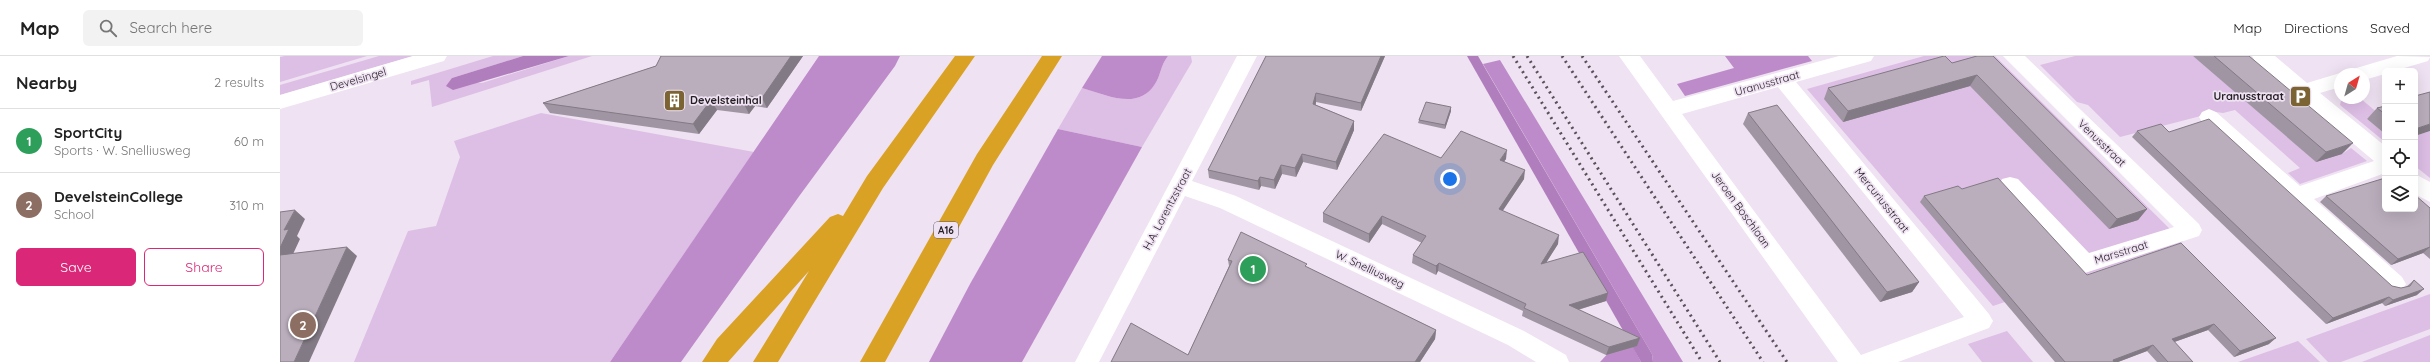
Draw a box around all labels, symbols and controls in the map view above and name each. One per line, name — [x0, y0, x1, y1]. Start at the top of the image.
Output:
search box — [83, 10, 363, 46]
text: Map — [20, 16, 59, 40]
icon: search — [97, 17, 119, 39]
text: Search here — [129, 18, 212, 37]
text: Map — [2233, 19, 2262, 37]
text: Directions — [2284, 19, 2348, 37]
text: Saved — [2370, 19, 2410, 37]
street label: Develsingel — [328, 64, 388, 94]
street label: Uranusstraat — [1733, 67, 1801, 99]
north arrow — [2334, 68, 2370, 104]
map controls — [2382, 68, 2418, 212]
button: + — [2382, 68, 2418, 104]
text: Nearby — [16, 72, 77, 93]
text: 2 results — [214, 74, 264, 90]
parking icon: Uranusstraat — [2287, 83, 2313, 109]
building icon: Develsteinhal — [662, 87, 688, 113]
place label: Uranusstraat — [2214, 89, 2284, 103]
place label: Develsteinhal — [690, 93, 762, 107]
button: − — [2382, 104, 2418, 140]
street label: Venusstraat — [2075, 117, 2129, 169]
text: SportCity — [54, 123, 122, 142]
text: 1 — [26, 133, 32, 149]
text: 60 m — [234, 133, 264, 149]
button: locate — [2382, 140, 2418, 176]
text: Sports · W. Snelliusweg — [54, 142, 191, 158]
street label: Mercuriusstraat — [1852, 165, 1913, 235]
street label: H.A. Lorentzstraat — [1140, 166, 1194, 252]
street label: Jeroen Boschlaan — [1708, 168, 1774, 250]
your location — [1440, 169, 1460, 189]
button: layers — [2382, 176, 2418, 212]
text: DevelsteinCollege — [54, 187, 183, 206]
text: 2 — [25, 197, 33, 213]
text: 310 m — [229, 197, 264, 213]
text: School — [54, 206, 94, 222]
road number: A16 — [934, 222, 958, 238]
street label: Marsstraat — [2092, 237, 2150, 267]
street label: W. Snelliusweg — [1333, 247, 1407, 291]
button: Save — [16, 248, 136, 286]
button: Share — [144, 248, 264, 286]
pin: 1 — [1240, 254, 1266, 284]
pin: 2 — [290, 310, 316, 340]

